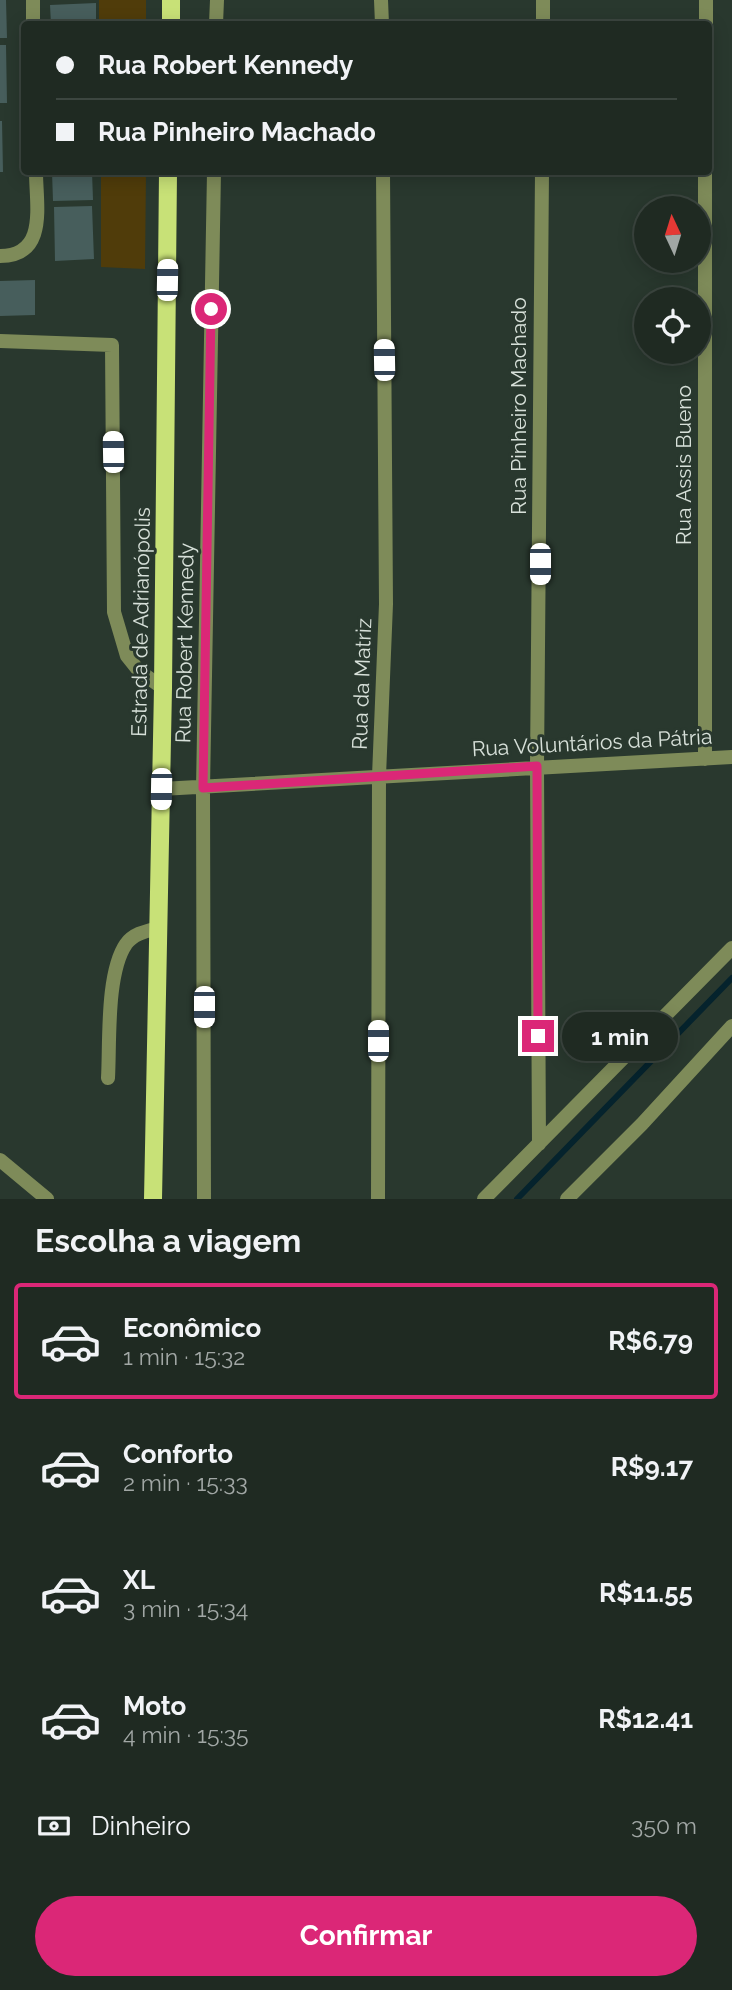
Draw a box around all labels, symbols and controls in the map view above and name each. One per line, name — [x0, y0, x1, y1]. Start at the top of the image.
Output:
text: Rua Robert Kennedy — [98, 50, 353, 80]
text: Rua Pinheiro Machado — [98, 117, 376, 147]
north arrow — [634, 196, 710, 273]
map controls — [634, 196, 711, 364]
car — [157, 259, 178, 301]
button: locate — [634, 287, 711, 364]
route start — [195, 293, 227, 325]
street label: Rua Pinheiro Machado — [506, 297, 531, 515]
car — [374, 339, 395, 381]
street label: Rua Assis Bueno — [671, 385, 696, 545]
car — [103, 431, 124, 473]
street label: Estrada de Adrianópolis — [126, 507, 155, 737]
street label: Rua Robert Kennedy — [170, 543, 199, 743]
car — [530, 543, 551, 585]
street label: Rua da Matriz — [347, 618, 376, 750]
street label: Rua Voluntários da Pátria — [471, 724, 713, 761]
car — [151, 768, 172, 810]
car — [194, 986, 215, 1028]
callout: 1 min — [562, 1012, 678, 1060]
car — [368, 1020, 389, 1062]
route end — [522, 1020, 554, 1052]
text: 1 min — [591, 1023, 649, 1050]
text: Escolha a viagem — [35, 1222, 301, 1259]
icon: car — [39, 1310, 102, 1373]
text: Econômico — [123, 1313, 261, 1343]
text: R$6.79 — [608, 1326, 693, 1356]
text: 1 min · 15:32 — [123, 1343, 245, 1370]
icon: car — [39, 1436, 102, 1499]
text: Conforto — [123, 1439, 233, 1469]
text: R$9.17 — [611, 1452, 693, 1482]
text: 2 min · 15:33 — [123, 1469, 248, 1496]
icon: car — [39, 1562, 102, 1625]
text: XL — [123, 1565, 155, 1595]
text: R$11.55 — [599, 1578, 693, 1608]
text: 3 min · 15:34 — [123, 1595, 248, 1622]
icon: car — [39, 1688, 102, 1751]
text: Moto — [123, 1691, 186, 1721]
text: R$12.41 — [598, 1704, 693, 1734]
text: 4 min · 15:35 — [123, 1721, 249, 1748]
icon: cash — [35, 1807, 73, 1845]
text: Dinheiro — [91, 1811, 191, 1841]
text: 350 m — [631, 1812, 697, 1839]
button: Confirmar — [35, 1896, 697, 1976]

